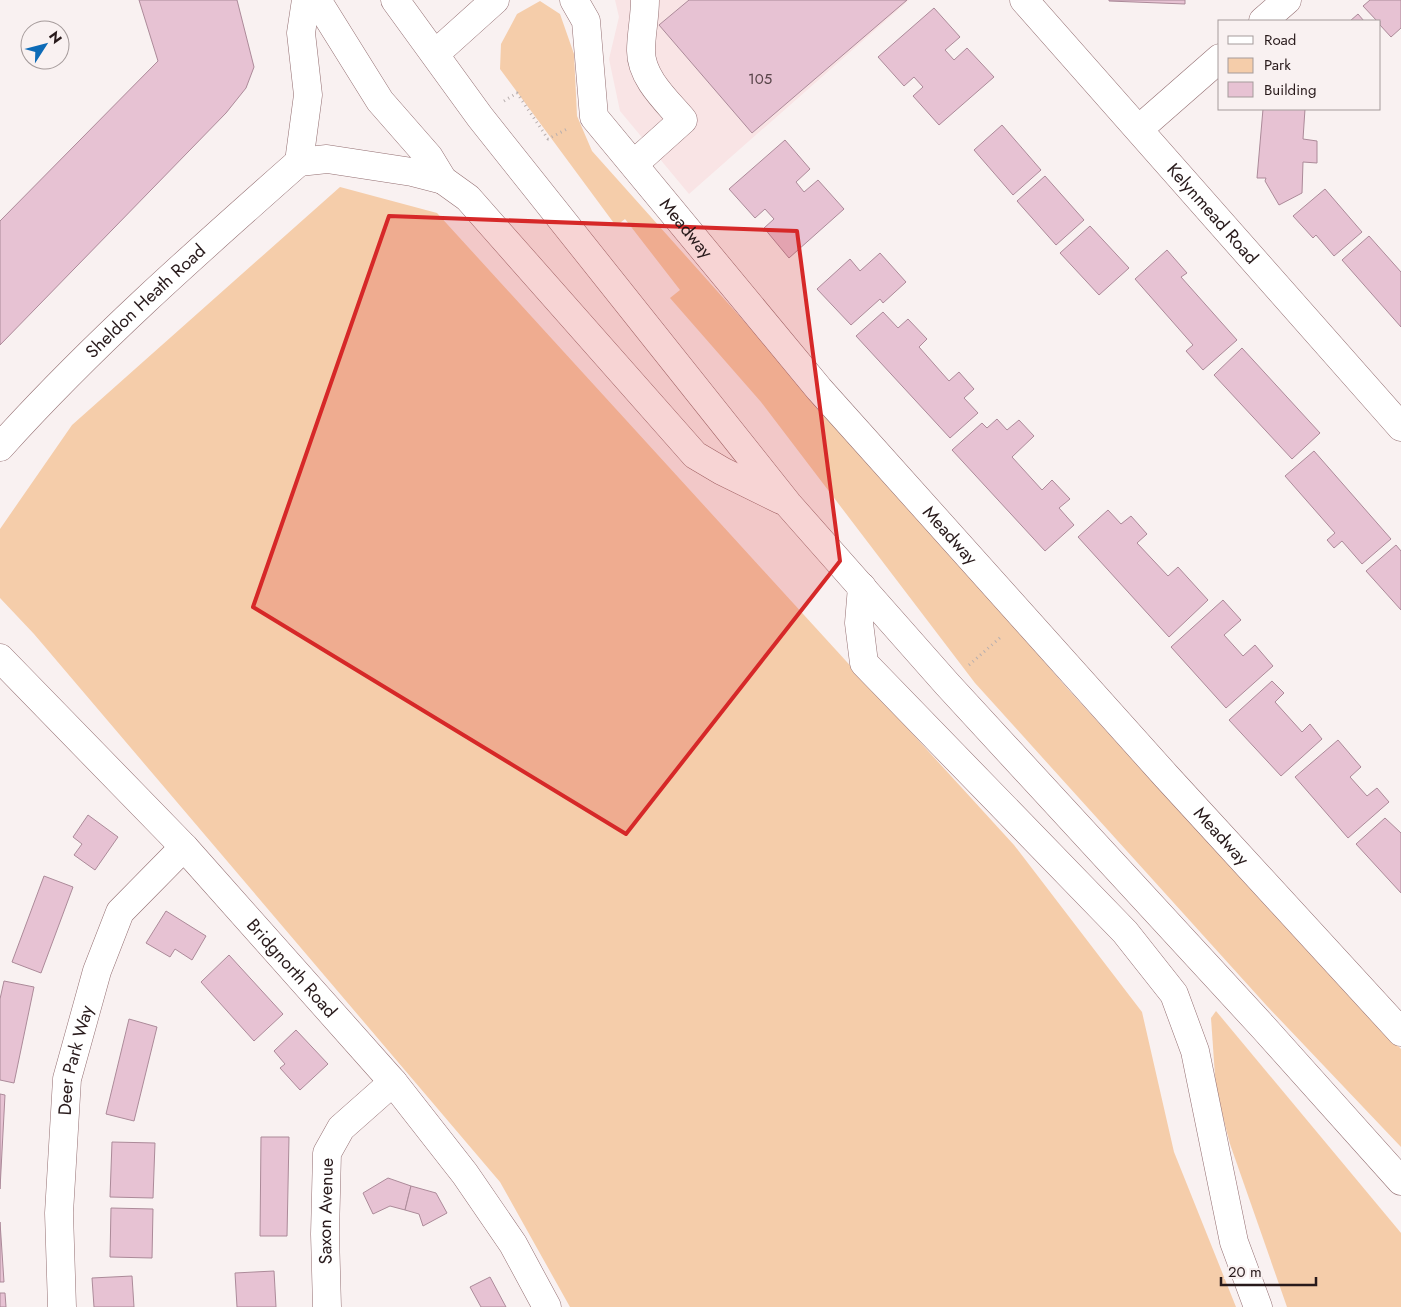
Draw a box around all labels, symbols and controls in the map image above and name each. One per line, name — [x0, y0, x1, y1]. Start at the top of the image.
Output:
north arrow — [20, 20, 70, 70]
legend — [1218, 20, 1381, 110]
text: N — [44, 27, 67, 48]
text: Road — [1264, 29, 1296, 51]
text: Park — [1264, 54, 1291, 76]
house number: 105 — [748, 68, 772, 90]
text: Building — [1264, 79, 1316, 101]
street label: Kelynmead Road — [1161, 157, 1264, 270]
street label: Meadway — [653, 192, 719, 264]
street label: Sheldon Heath Road — [79, 238, 211, 364]
street label: Meadway — [917, 500, 984, 571]
street label: Meadway — [1187, 801, 1255, 871]
street label: Bridgnorth Road — [241, 913, 343, 1024]
street label: Deer Park Way — [52, 1002, 100, 1116]
street label: Saxon Avenue — [312, 1157, 340, 1265]
scale bar — [1221, 1254, 1316, 1286]
text: 20 m — [1228, 1261, 1262, 1283]

